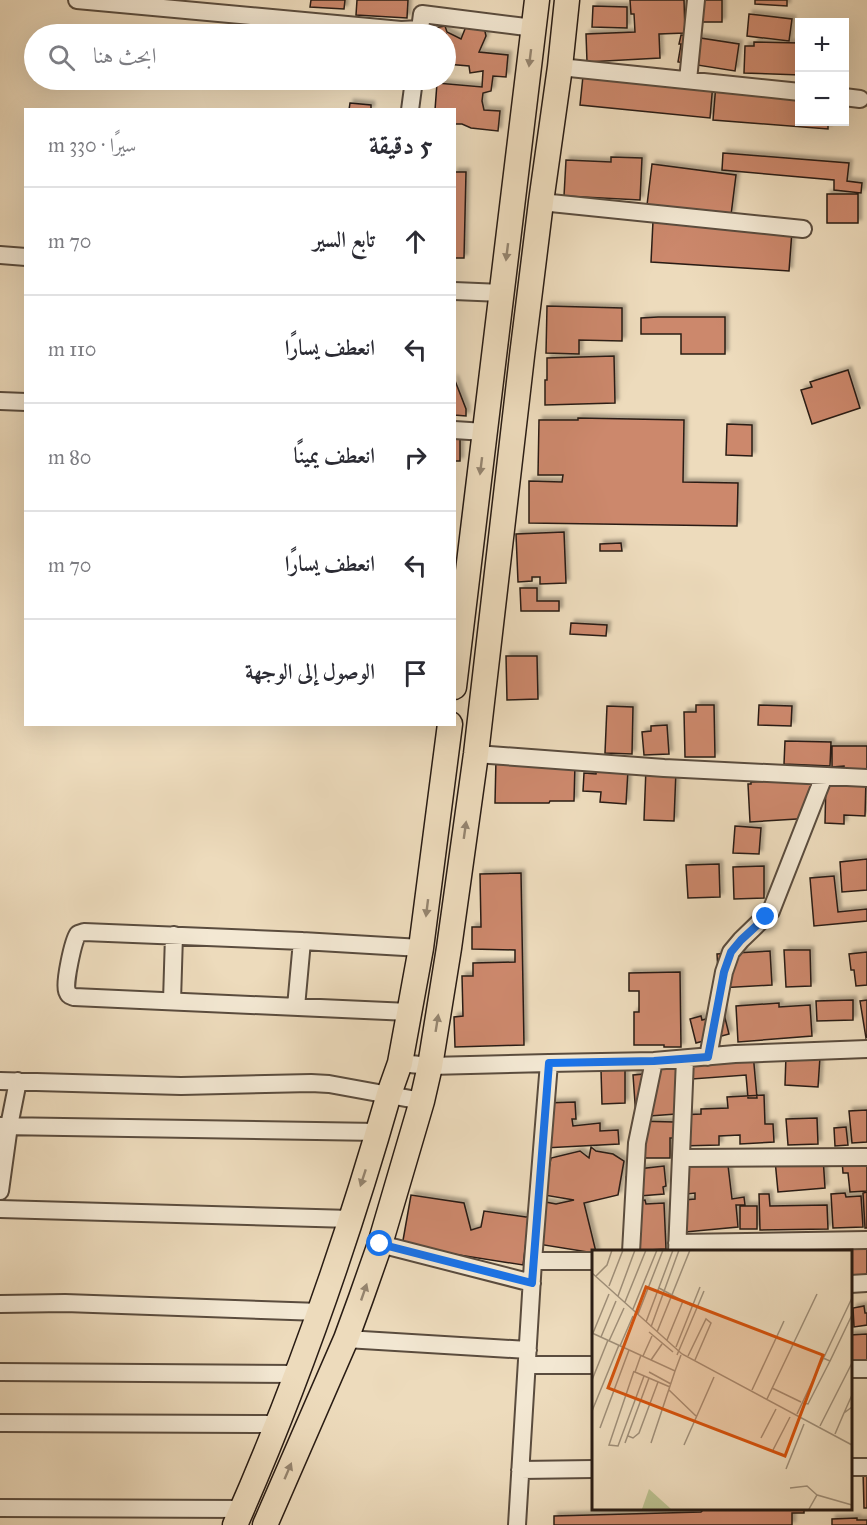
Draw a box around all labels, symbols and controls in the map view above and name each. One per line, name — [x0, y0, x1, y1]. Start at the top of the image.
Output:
map controls — [795, 18, 849, 126]
button: + — [795, 18, 849, 72]
search box — [24, 24, 456, 90]
icon: search — [45, 41, 78, 74]
text: ابحث هنا — [93, 42, 156, 69]
one-way arrow — [526, 49, 535, 68]
button: − — [795, 72, 849, 126]
text: 5 دقيقة — [369, 129, 432, 161]
text: سيرًا · 330 m — [48, 133, 136, 157]
icon: ahead — [399, 225, 432, 258]
text: تابع السير — [313, 226, 375, 253]
text: 70 m — [48, 229, 91, 253]
one-way arrow — [502, 242, 512, 261]
icon: left — [399, 333, 432, 366]
text: انعطف يسارًا — [285, 334, 375, 361]
text: 110 m — [48, 337, 96, 361]
icon: right — [399, 441, 432, 474]
text: انعطف يمينًا — [294, 442, 375, 469]
text: 80 m — [48, 445, 91, 469]
one-way arrow — [476, 457, 486, 476]
icon: left — [399, 549, 432, 582]
text: انعطف يسارًا — [285, 550, 375, 577]
text: 70 m — [48, 553, 91, 577]
icon: arrive — [399, 657, 432, 690]
text: الوصول إلى الوجهة — [245, 658, 375, 685]
one-way arrow — [461, 820, 470, 839]
one-way arrow — [422, 898, 431, 917]
route end — [752, 903, 778, 929]
one-way arrow — [432, 1013, 441, 1032]
one-way arrow — [358, 1169, 368, 1187]
route start — [366, 1230, 392, 1256]
inset map — [592, 1250, 852, 1510]
one-way arrow — [359, 1282, 369, 1300]
one-way arrow — [283, 1462, 293, 1480]

